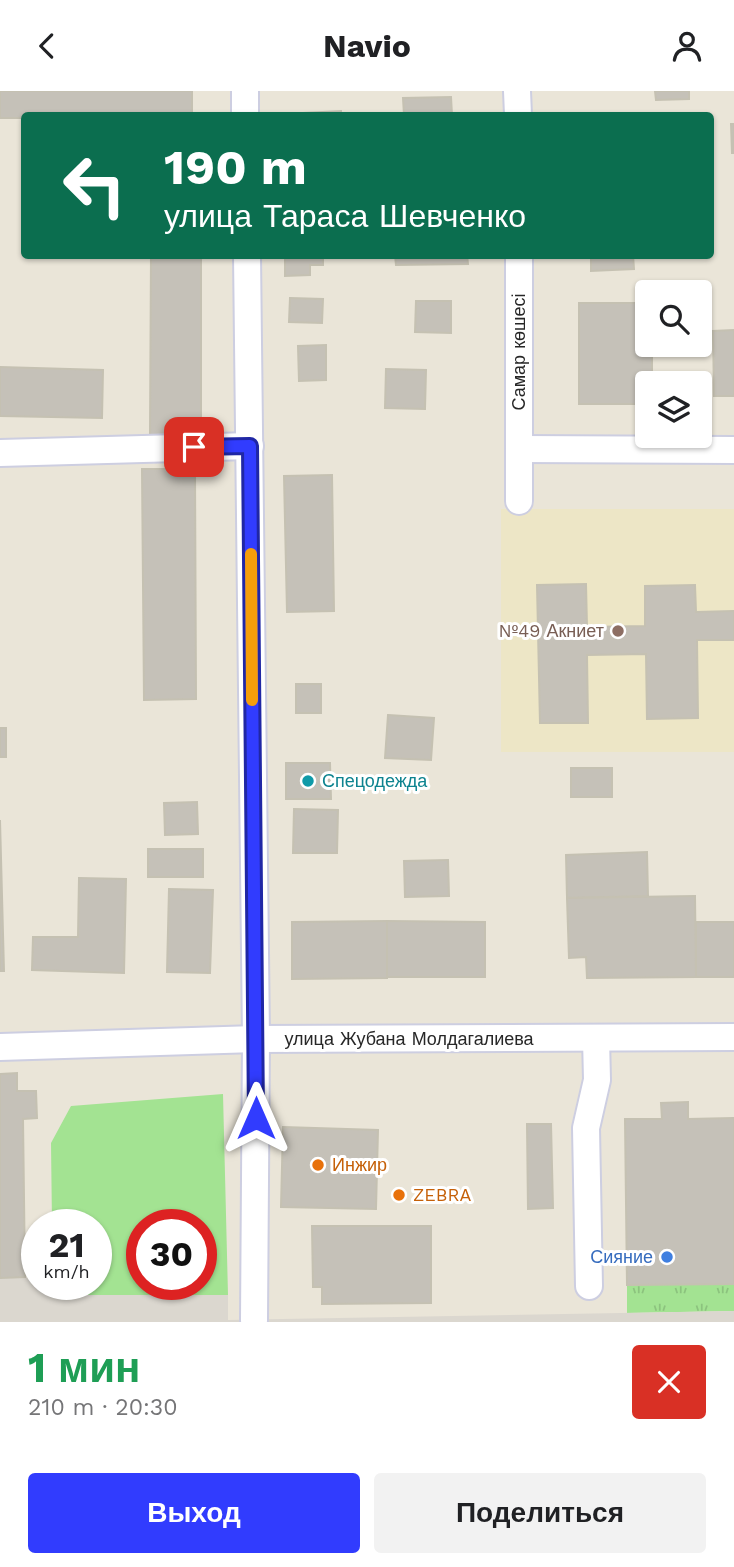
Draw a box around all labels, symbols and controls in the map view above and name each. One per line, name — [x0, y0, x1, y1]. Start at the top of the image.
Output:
icon: back — [28, 27, 66, 65]
text: Navio — [323, 27, 411, 65]
icon: person — [668, 27, 706, 65]
text: 190 m — [164, 138, 307, 196]
icon: left — [49, 140, 140, 231]
text: улица Тараса Шевченко — [164, 197, 526, 235]
map controls — [635, 280, 712, 448]
button: search — [635, 280, 712, 357]
street label: Самар көшесі — [508, 293, 529, 411]
button: layers — [635, 371, 712, 448]
pin — [164, 417, 224, 477]
icon: arrive — [175, 428, 213, 466]
place label: №49 Акниет — [499, 620, 604, 641]
marker: №49 Акниет — [610, 623, 626, 639]
place label: Спецодежда — [322, 770, 428, 791]
marker: Спецодежда — [300, 773, 316, 789]
street label: улица Жубана Молдагалиева — [284, 1028, 535, 1049]
position arrow — [219, 1081, 293, 1155]
place label: Инжир — [332, 1154, 387, 1175]
marker: Инжир — [310, 1157, 326, 1173]
place label: ZEBRA — [413, 1184, 472, 1205]
marker: ZEBRA — [391, 1187, 407, 1203]
speed limit sign: 30 — [126, 1209, 217, 1300]
text: 21 — [49, 1224, 84, 1266]
place label: Сияние — [590, 1246, 653, 1267]
marker: Сияние — [659, 1249, 675, 1265]
text: km/h — [43, 1261, 90, 1282]
text: 1 мин — [28, 1343, 140, 1392]
button: close — [632, 1345, 706, 1419]
text: 210 m · 20:30 — [28, 1394, 178, 1421]
button: Выход — [28, 1473, 360, 1553]
button: Поделиться — [374, 1473, 706, 1553]

